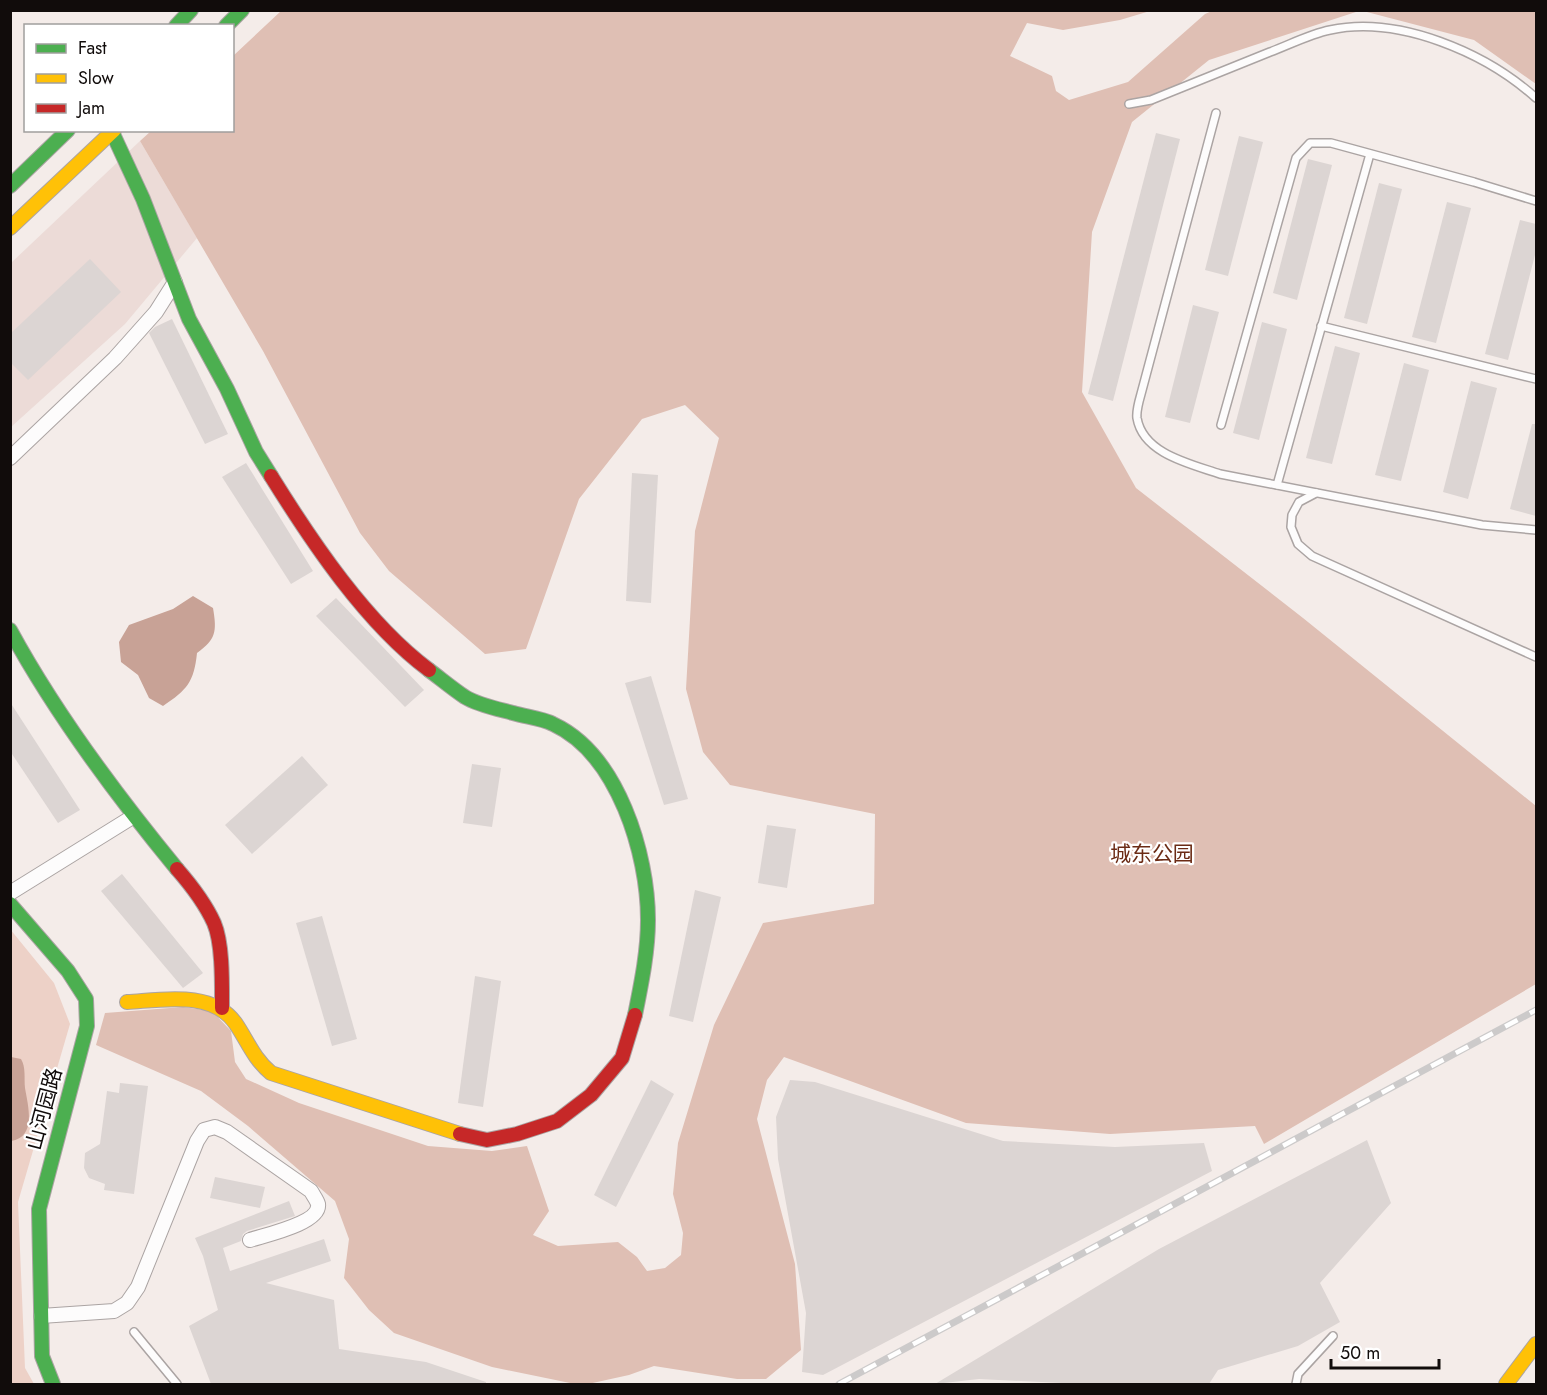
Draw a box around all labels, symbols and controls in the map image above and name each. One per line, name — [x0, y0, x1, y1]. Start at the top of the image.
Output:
legend — [24, 24, 234, 132]
text: Fast — [78, 35, 107, 61]
text: Slow — [78, 65, 115, 91]
text: Jam — [76, 95, 105, 121]
park label: 城东公园 — [1110, 839, 1194, 869]
street label: 山河园路 — [19, 1065, 69, 1153]
scale bar — [1331, 1332, 1439, 1370]
text: 50 m — [1340, 1340, 1380, 1366]

